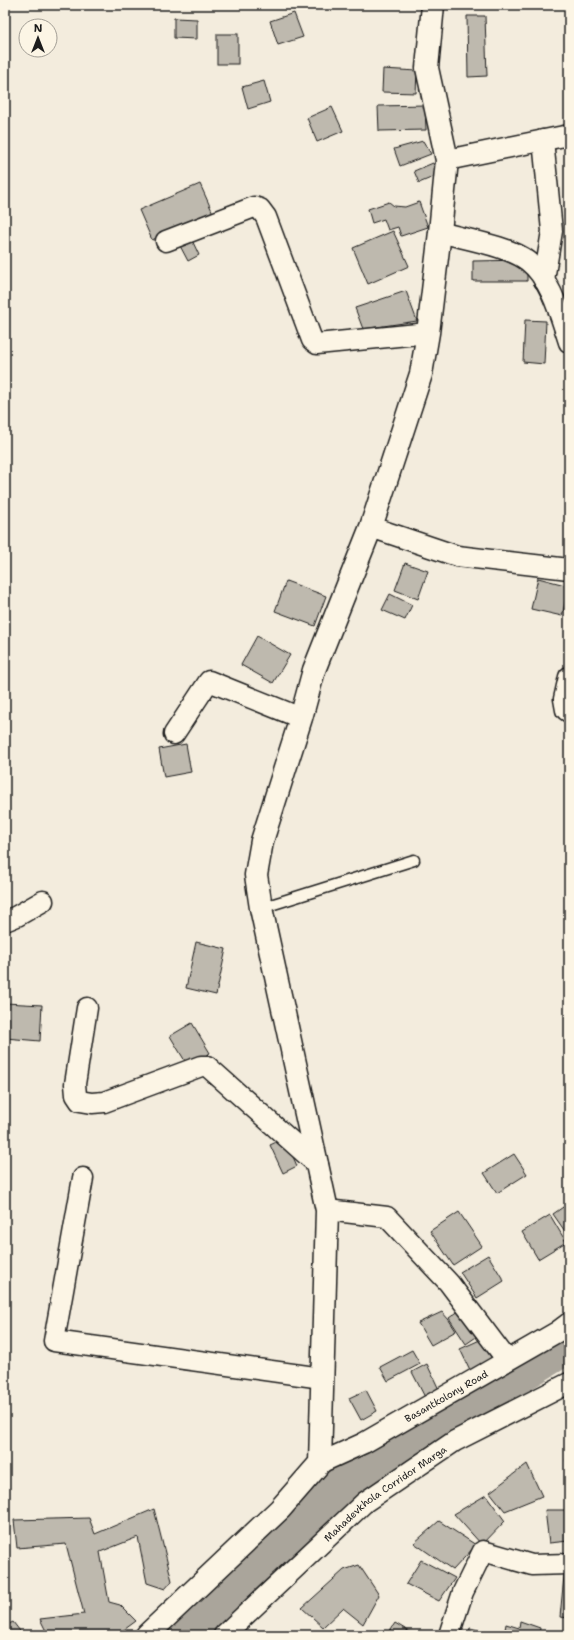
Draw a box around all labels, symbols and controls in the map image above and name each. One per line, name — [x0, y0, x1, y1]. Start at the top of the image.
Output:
north arrow — [18, 18, 58, 58]
text: N — [34, 21, 43, 36]
street label: Basantkolony Road — [402, 1367, 491, 1425]
street label: Mahadevkhola Corridor Marga — [321, 1442, 450, 1545]

